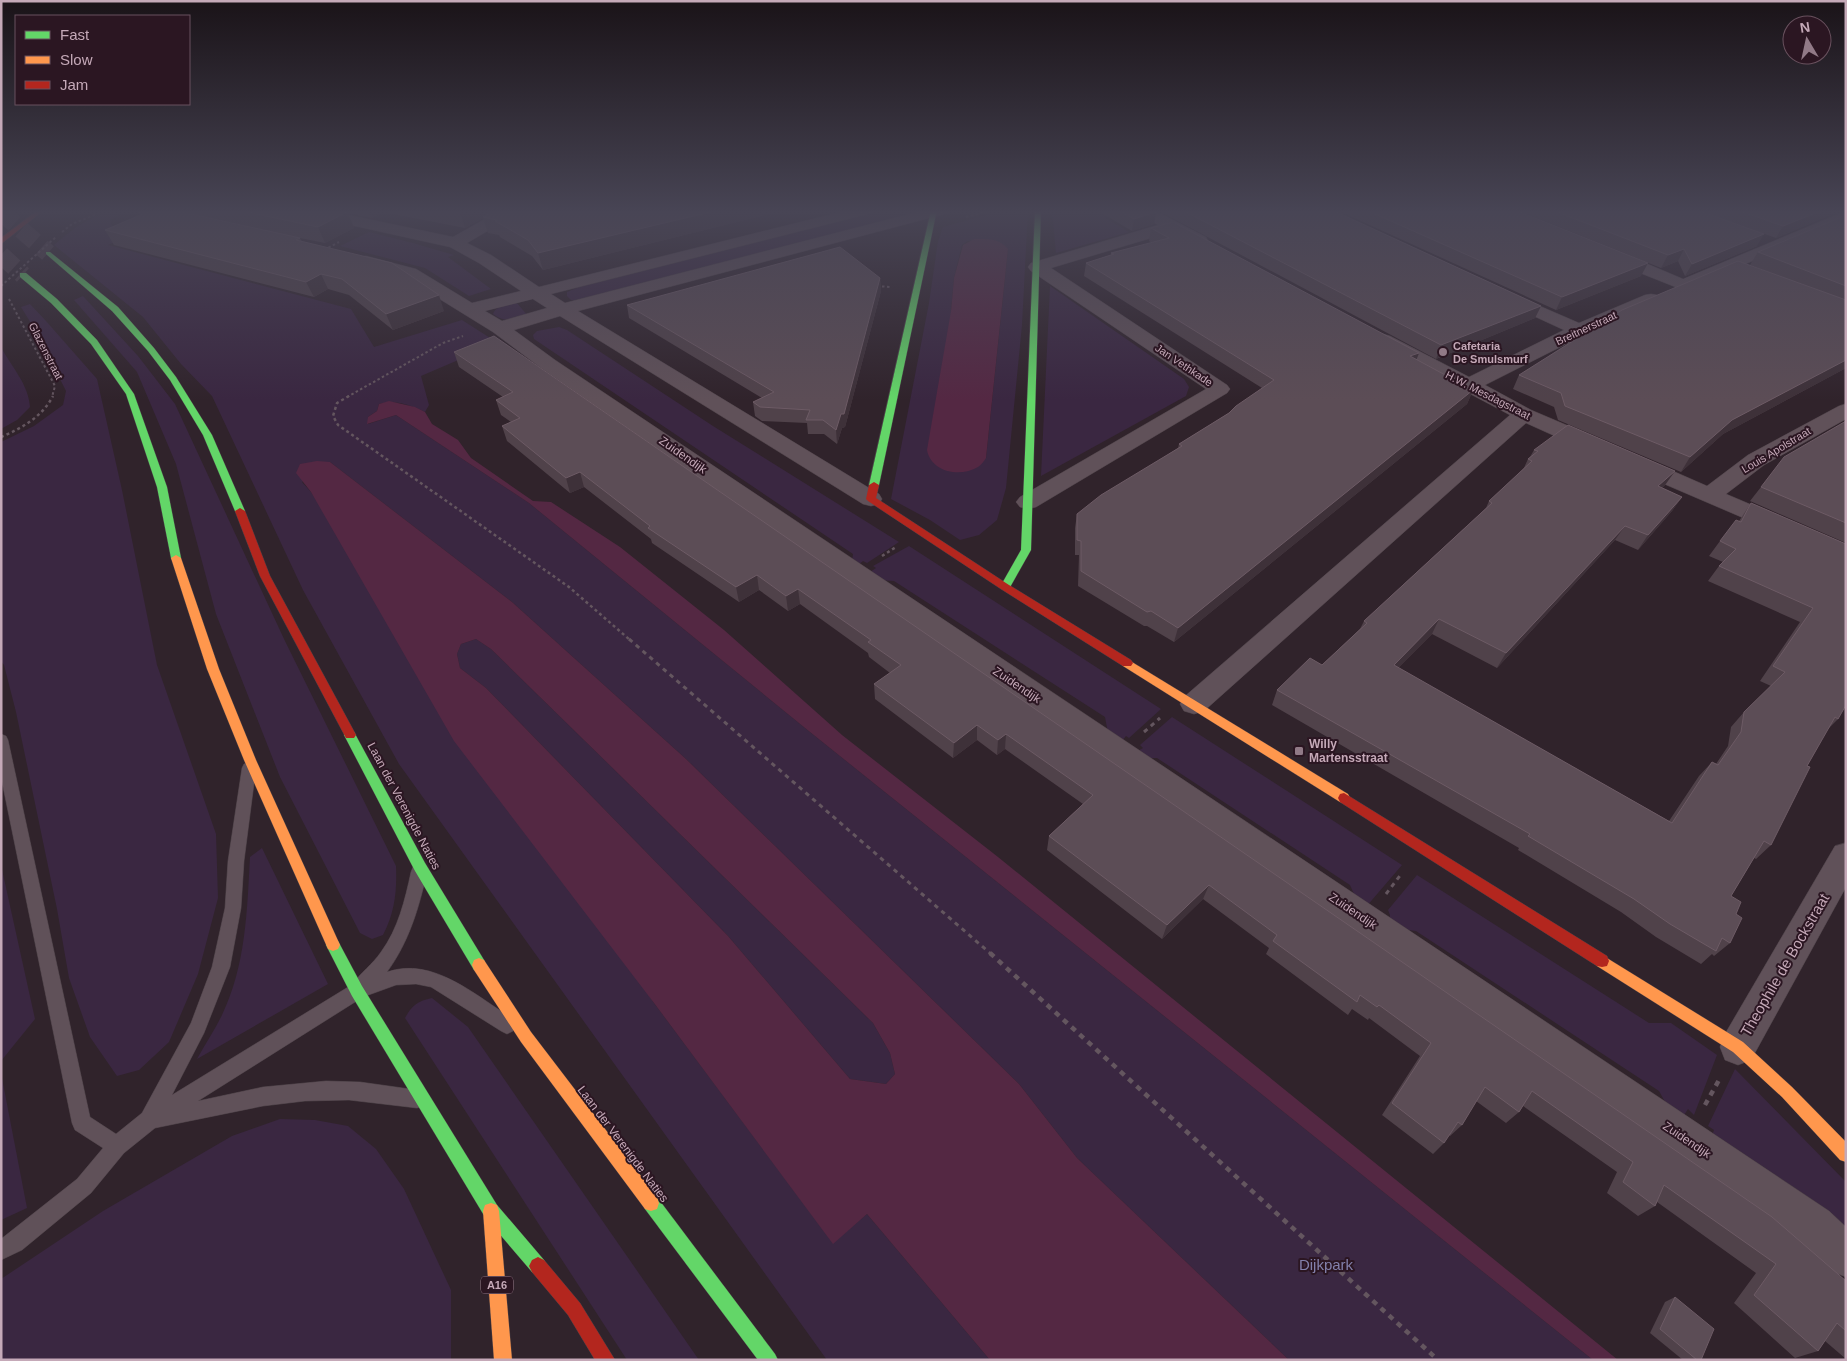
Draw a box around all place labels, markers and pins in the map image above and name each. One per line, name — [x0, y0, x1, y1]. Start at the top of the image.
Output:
place label: Cafetaria De Smulsmurf — [1453, 340, 1528, 365]
marker: Cafetaria De Smulsmurf — [1437, 346, 1449, 358]
place label: Willy Martensstraat — [1309, 737, 1388, 765]
marker: Willy Martensstraat — [1293, 745, 1305, 757]

